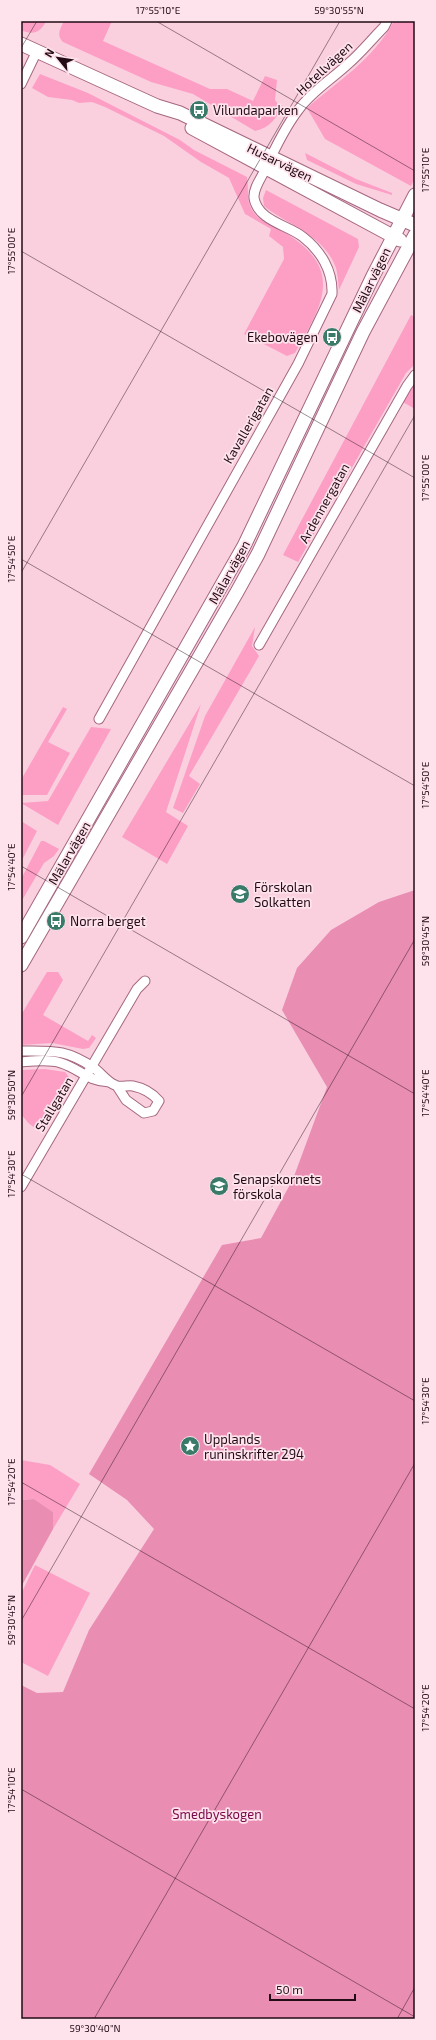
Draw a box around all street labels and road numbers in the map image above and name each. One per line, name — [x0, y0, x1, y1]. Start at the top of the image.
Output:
street label: Hotellvägen — [293, 38, 355, 98]
street label: Husarvägen — [245, 139, 315, 185]
street label: Mälarvägen — [348, 245, 394, 315]
street label: Kavallerigatan — [220, 384, 276, 466]
street label: Ardennergatan — [295, 460, 353, 546]
street label: Mälarvägen — [205, 537, 253, 607]
street label: Mälarvägen — [44, 818, 94, 888]
street label: Stallgatan — [31, 1074, 77, 1134]

